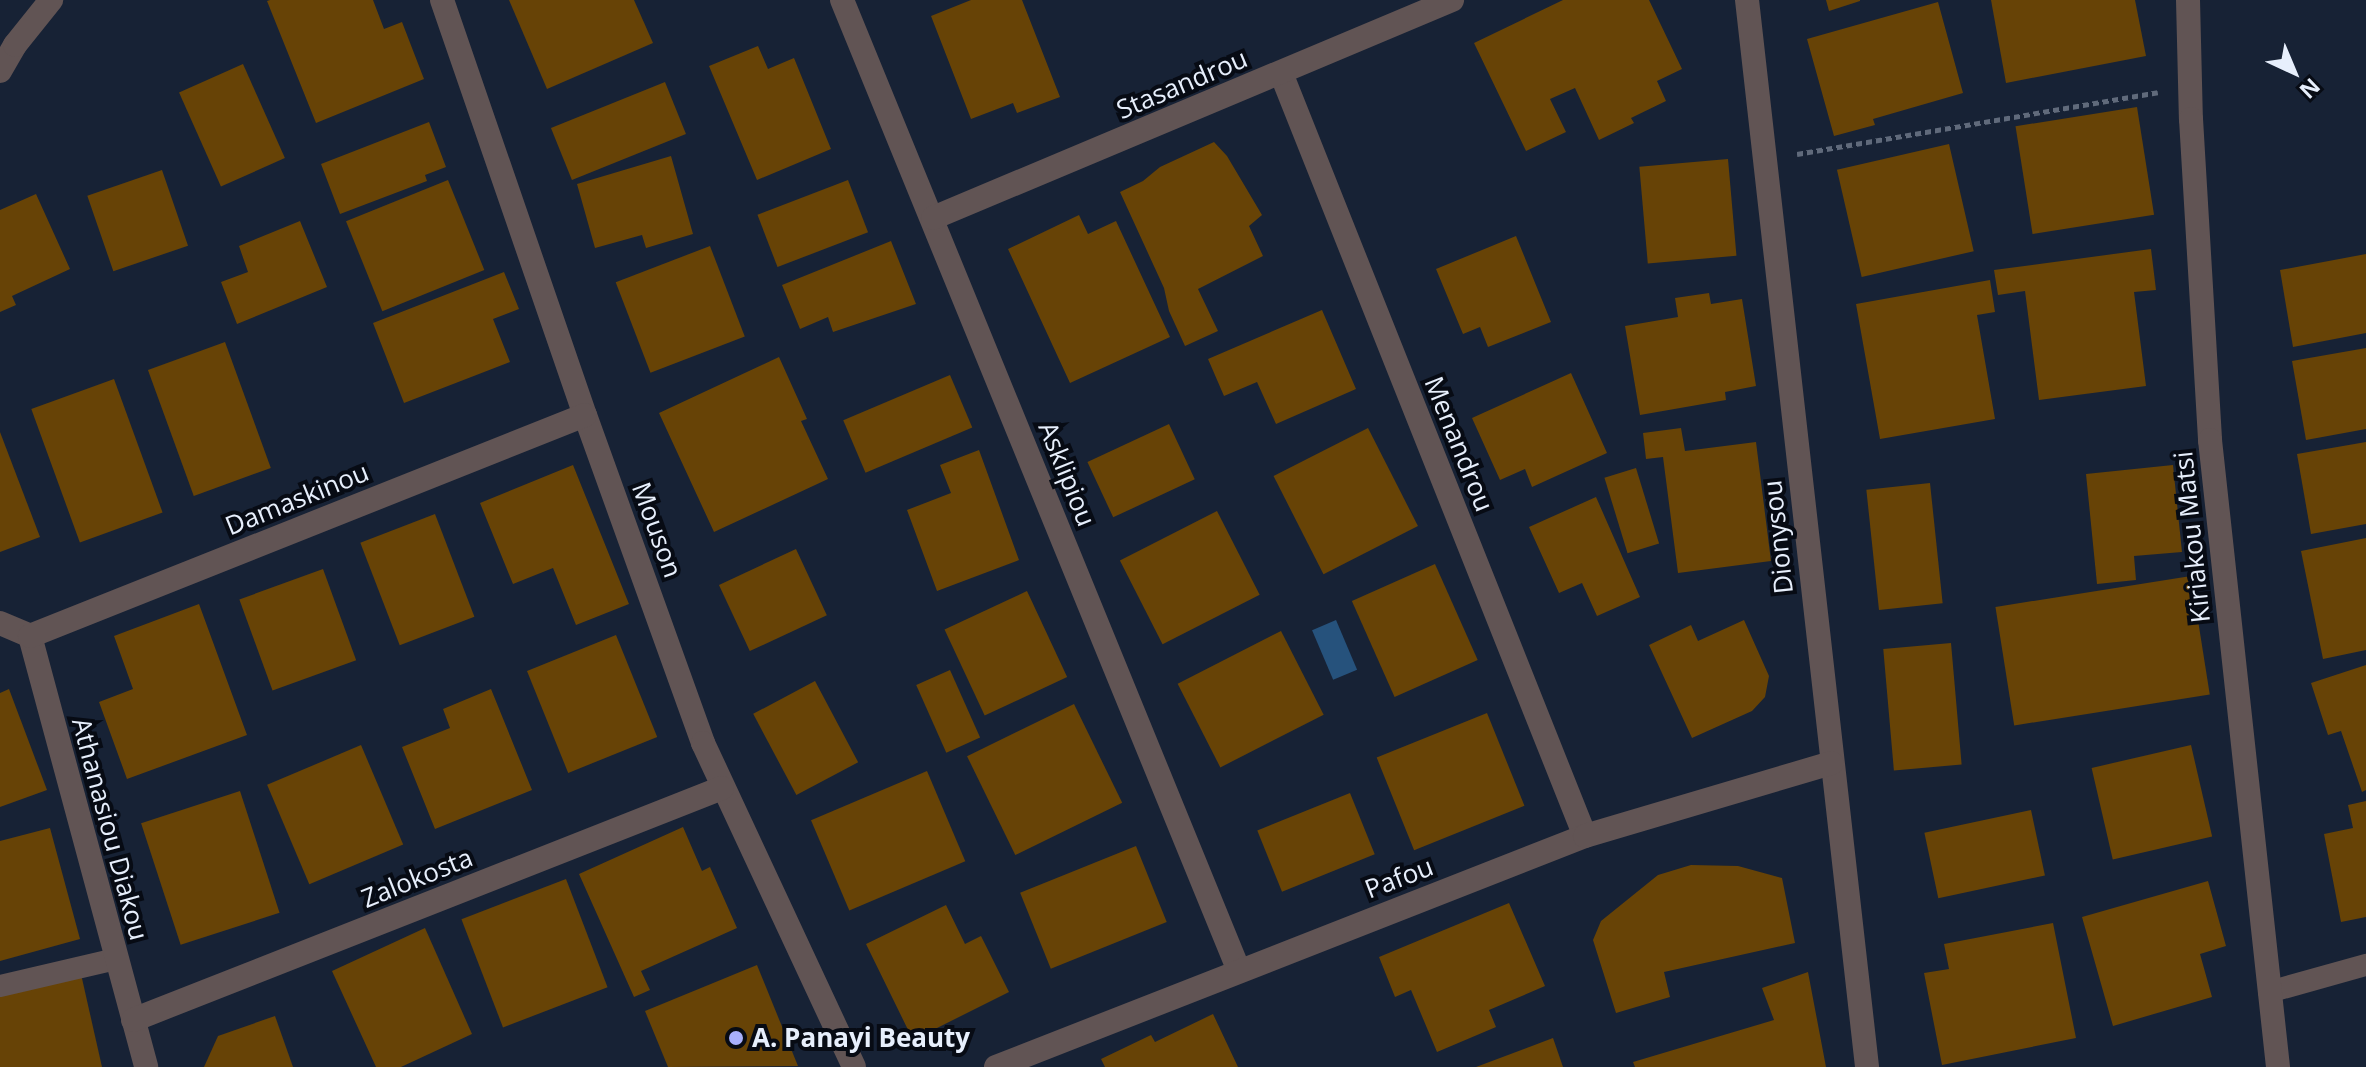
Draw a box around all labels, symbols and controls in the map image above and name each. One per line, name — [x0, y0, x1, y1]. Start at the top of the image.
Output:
north arrow — [2254, 32, 2334, 112]
street label: Stasandrou — [1112, 43, 1252, 125]
text: N — [2294, 72, 2328, 106]
street label: Menandrou — [1418, 372, 1500, 516]
street label: Asklipiou — [1032, 417, 1102, 531]
street label: Kiriakou Matsi — [2167, 450, 2217, 624]
street label: Damaskinou — [221, 456, 373, 542]
street label: Mouson — [625, 478, 689, 582]
street label: Dionysou — [1757, 479, 1799, 595]
street label: Athanasiou Diakou — [65, 714, 155, 944]
street label: Zalokosta — [357, 842, 477, 914]
street label: Pafou — [1361, 851, 1437, 905]
place label: A. Panayi Beauty — [752, 1022, 970, 1054]
marker: A. Panayi Beauty — [727, 1029, 745, 1047]

